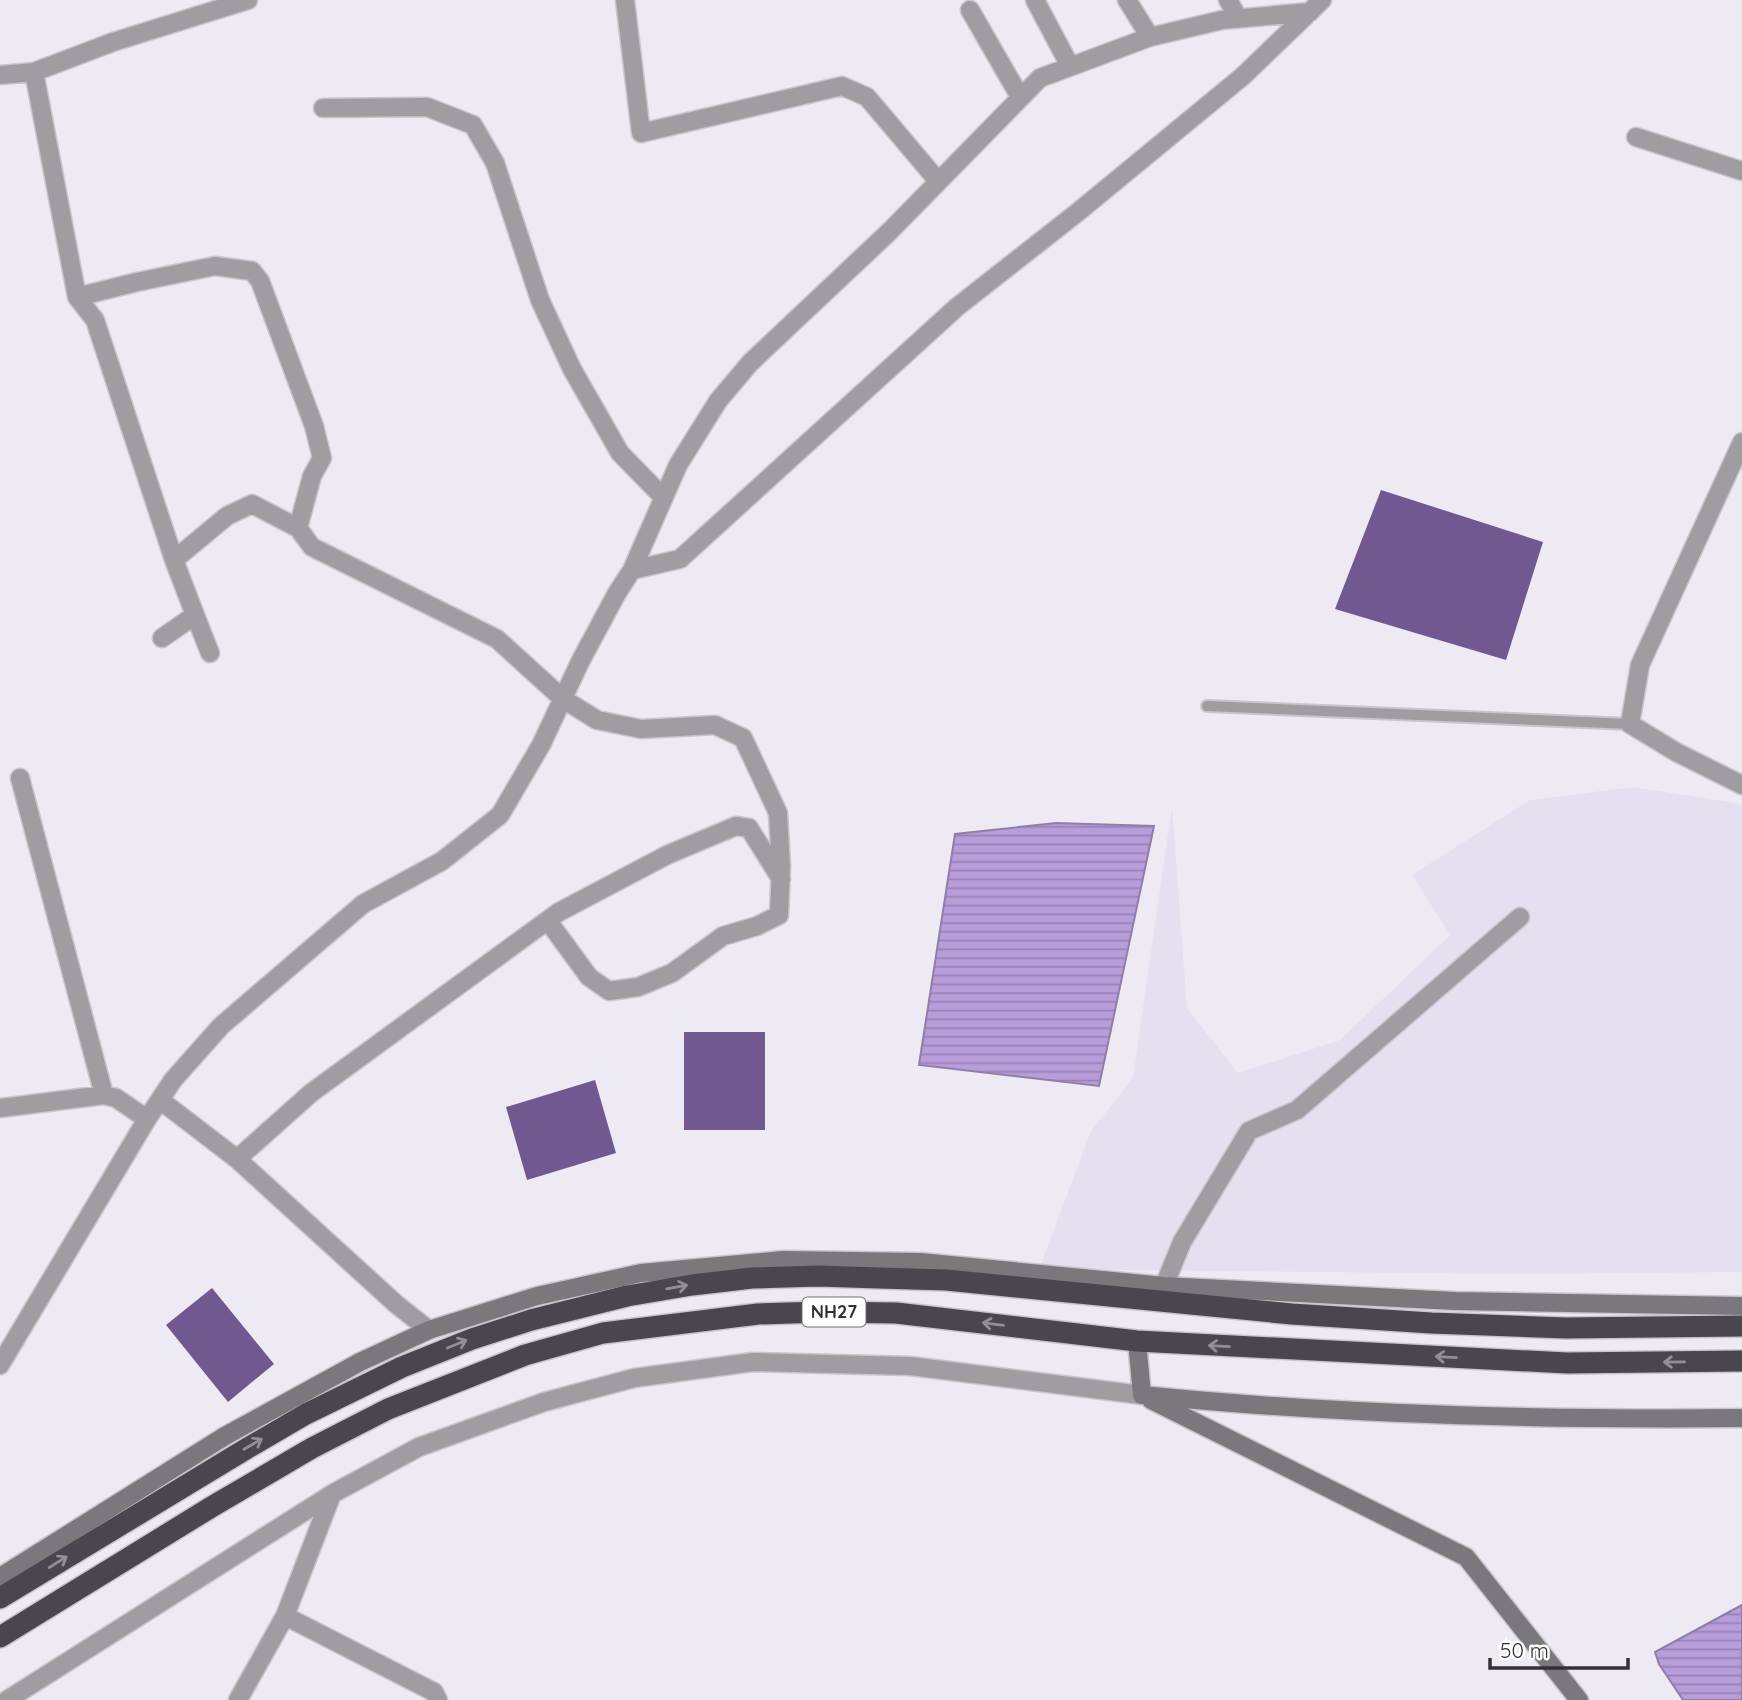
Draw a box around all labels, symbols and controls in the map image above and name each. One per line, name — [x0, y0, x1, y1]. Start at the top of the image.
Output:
one-way arrow — [665, 1280, 688, 1293]
road number: NH27 — [802, 1297, 866, 1326]
one-way arrow — [982, 1318, 1005, 1331]
one-way arrow — [446, 1337, 467, 1350]
one-way arrow — [1208, 1339, 1231, 1352]
one-way arrow — [1435, 1351, 1458, 1364]
one-way arrow — [1663, 1355, 1686, 1369]
one-way arrow — [242, 1437, 263, 1450]
one-way arrow — [48, 1554, 68, 1568]
scale bar — [1490, 1626, 1628, 1670]
text: 50 m — [1500, 1637, 1549, 1663]

